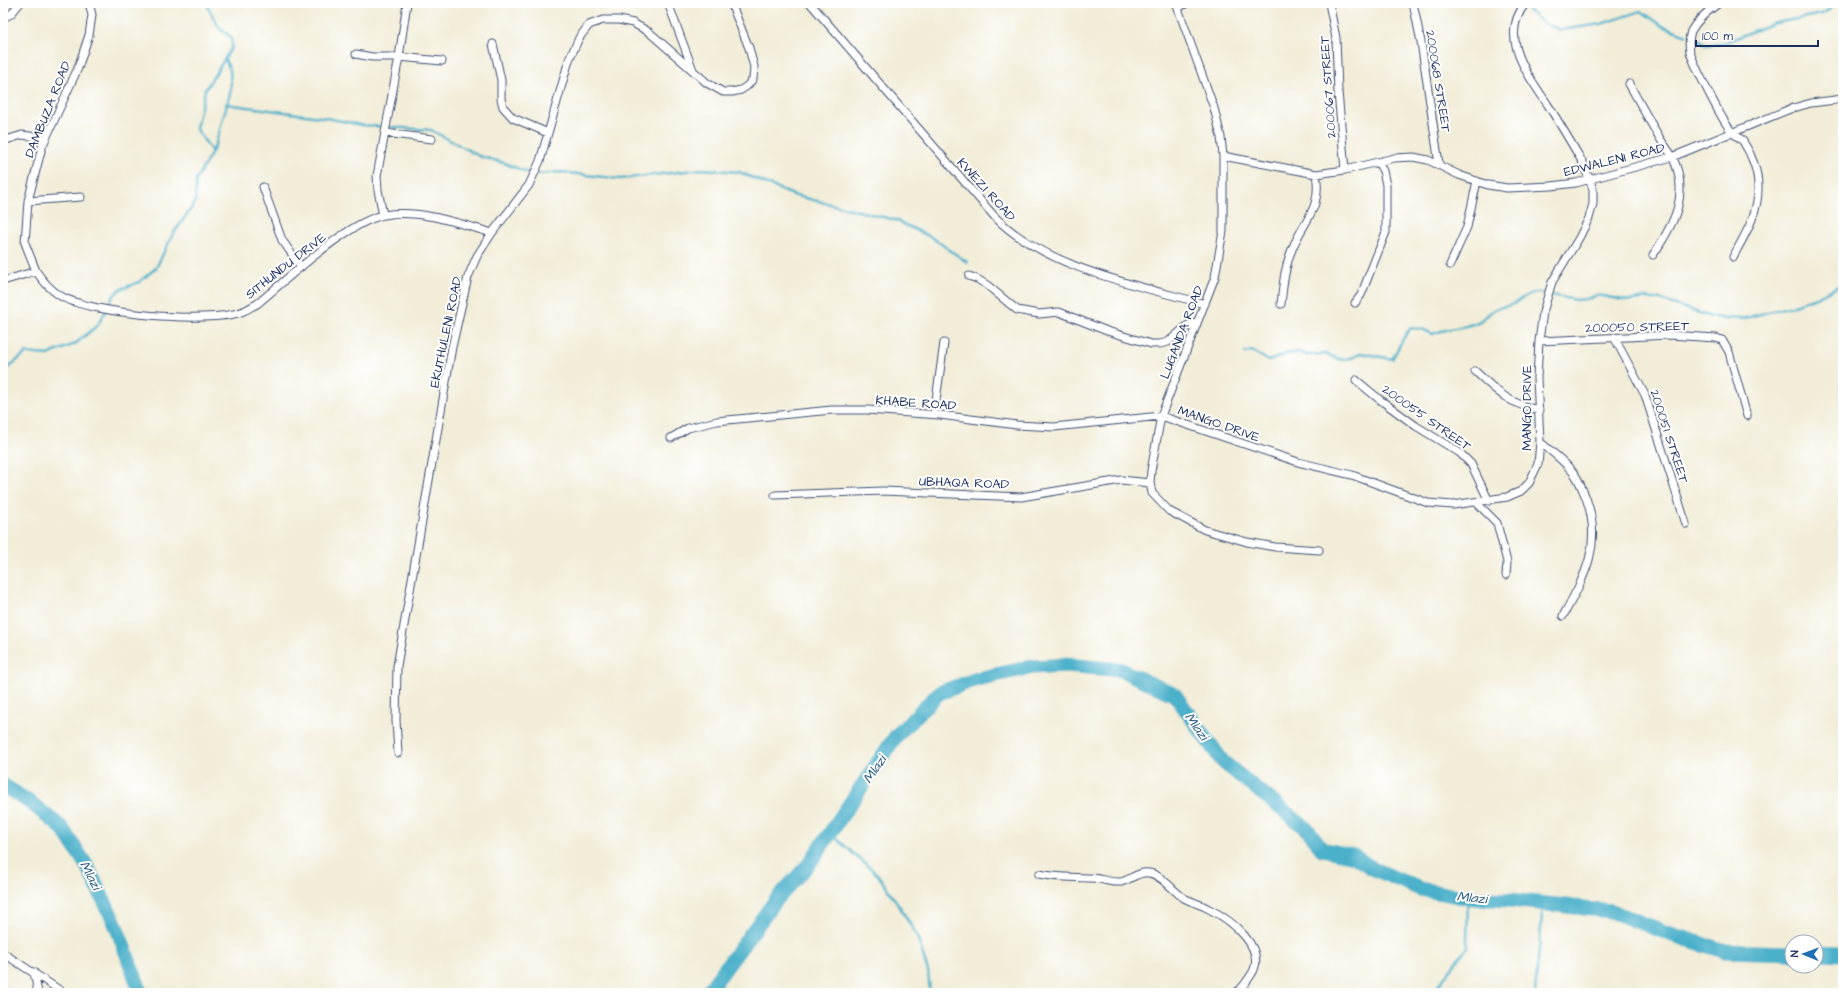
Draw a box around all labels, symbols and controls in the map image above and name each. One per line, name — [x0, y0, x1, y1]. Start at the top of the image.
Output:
scale bar — [1696, 22, 1818, 48]
text: 100 m — [1702, 28, 1733, 45]
street label: 200068 STREET — [1421, 29, 1455, 134]
street label: 200067 STREET — [1315, 34, 1341, 139]
street label: DAMBUZA ROAD — [20, 58, 76, 160]
street label: EDWALENI ROAD — [1562, 139, 1667, 181]
street label: KWEZI ROAD — [953, 154, 1020, 226]
street label: SITHUNDU DRIVE — [241, 228, 330, 303]
street label: EKUTHULENI ROAD — [425, 275, 467, 389]
street label: LUGANDA ROAD — [1156, 283, 1208, 382]
street label: 200050 STREET — [1585, 317, 1690, 337]
street label: MANGO DRIVE — [1518, 365, 1536, 451]
street label: 200055 STREET — [1378, 380, 1475, 456]
street label: 200051 STREET — [1645, 387, 1693, 486]
street label: KHABE ROAD — [875, 391, 957, 415]
street label: MANGO DRIVE — [1175, 401, 1262, 446]
street label: UBHAQA ROAD — [919, 472, 1010, 494]
water label: Mlazi — [1179, 709, 1214, 746]
water label: Mlazi — [858, 750, 893, 788]
water label: Mlazi — [74, 858, 107, 895]
water label: Mlazi — [1456, 886, 1490, 910]
north arrow — [1784, 934, 1824, 974]
text: N — [1787, 950, 1802, 957]

